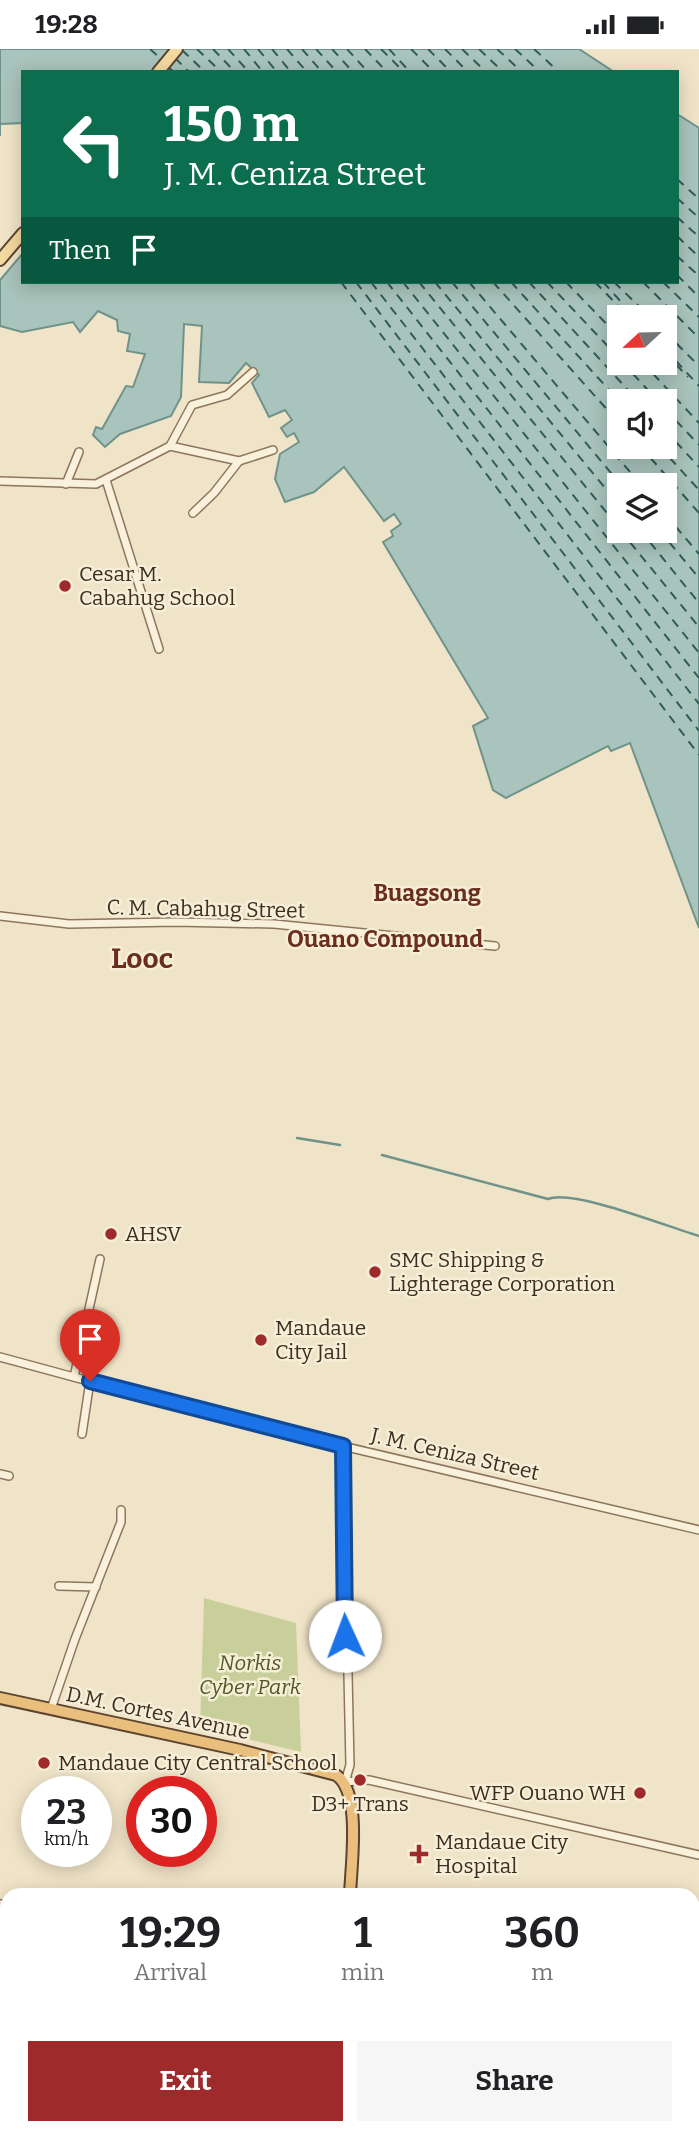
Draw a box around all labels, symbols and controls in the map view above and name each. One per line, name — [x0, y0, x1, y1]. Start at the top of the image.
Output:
text: 19:28 — [35, 9, 98, 40]
text: 150 m — [164, 95, 299, 154]
icon: left — [49, 98, 140, 189]
text: J. M. Ceniza Street — [164, 155, 426, 193]
icon: arrive — [125, 231, 163, 269]
text: Then — [49, 235, 111, 266]
north arrow — [607, 305, 677, 375]
map controls — [607, 305, 677, 543]
button: sound — [607, 389, 677, 459]
button: layers — [607, 473, 677, 543]
place label: Cesar M. Cabahug School — [79, 561, 235, 611]
marker: Cesar M. Cabahug School — [57, 578, 73, 594]
district label: Buagsong — [373, 879, 481, 907]
street label: C. M. Cabahug Street — [106, 894, 306, 924]
district label: Ouano Compound — [287, 925, 483, 953]
district label: Looc — [111, 942, 173, 975]
place label: AHSV — [125, 1221, 182, 1247]
marker: AHSV — [103, 1226, 119, 1242]
place label: SMC Shipping & Lighterage Corporation — [389, 1247, 615, 1297]
marker: SMC Shipping & Lighterage Corporation — [367, 1264, 383, 1280]
pin — [60, 1309, 120, 1381]
place label: Mandaue City Jail — [275, 1315, 366, 1365]
icon: arrive — [71, 1320, 109, 1358]
marker: Mandaue City Jail — [253, 1332, 269, 1348]
street label: J. M. Ceniza Street — [367, 1422, 542, 1486]
position arrow — [308, 1599, 382, 1673]
park label: Norkis Cyber Park — [199, 1650, 302, 1700]
street label: D.M. Cortes Avenue — [64, 1681, 252, 1745]
place label: Mandaue City Central School — [58, 1750, 337, 1776]
marker: Mandaue City Central School — [36, 1755, 52, 1771]
marker: D3+ Trans — [352, 1772, 368, 1788]
speed limit sign: 30 — [126, 1776, 217, 1867]
place label: WFP Ouano WH — [470, 1780, 626, 1806]
marker: WFP Ouano WH — [632, 1785, 648, 1801]
text: 23 — [47, 1791, 86, 1833]
place label: D3+ Trans — [311, 1791, 409, 1817]
text: km/h — [44, 1828, 89, 1850]
place label: Mandaue City Hospital — [435, 1829, 569, 1879]
marker: Mandaue City Hospital — [409, 1844, 429, 1864]
text: 19:29 — [120, 1908, 221, 1958]
text: 1 — [354, 1908, 372, 1958]
text: 360 — [504, 1908, 580, 1958]
text: Arrival — [134, 1958, 207, 1986]
text: min — [341, 1958, 384, 1986]
text: m — [531, 1958, 553, 1986]
button: Exit — [28, 2041, 343, 2121]
button: Share — [357, 2041, 672, 2121]

